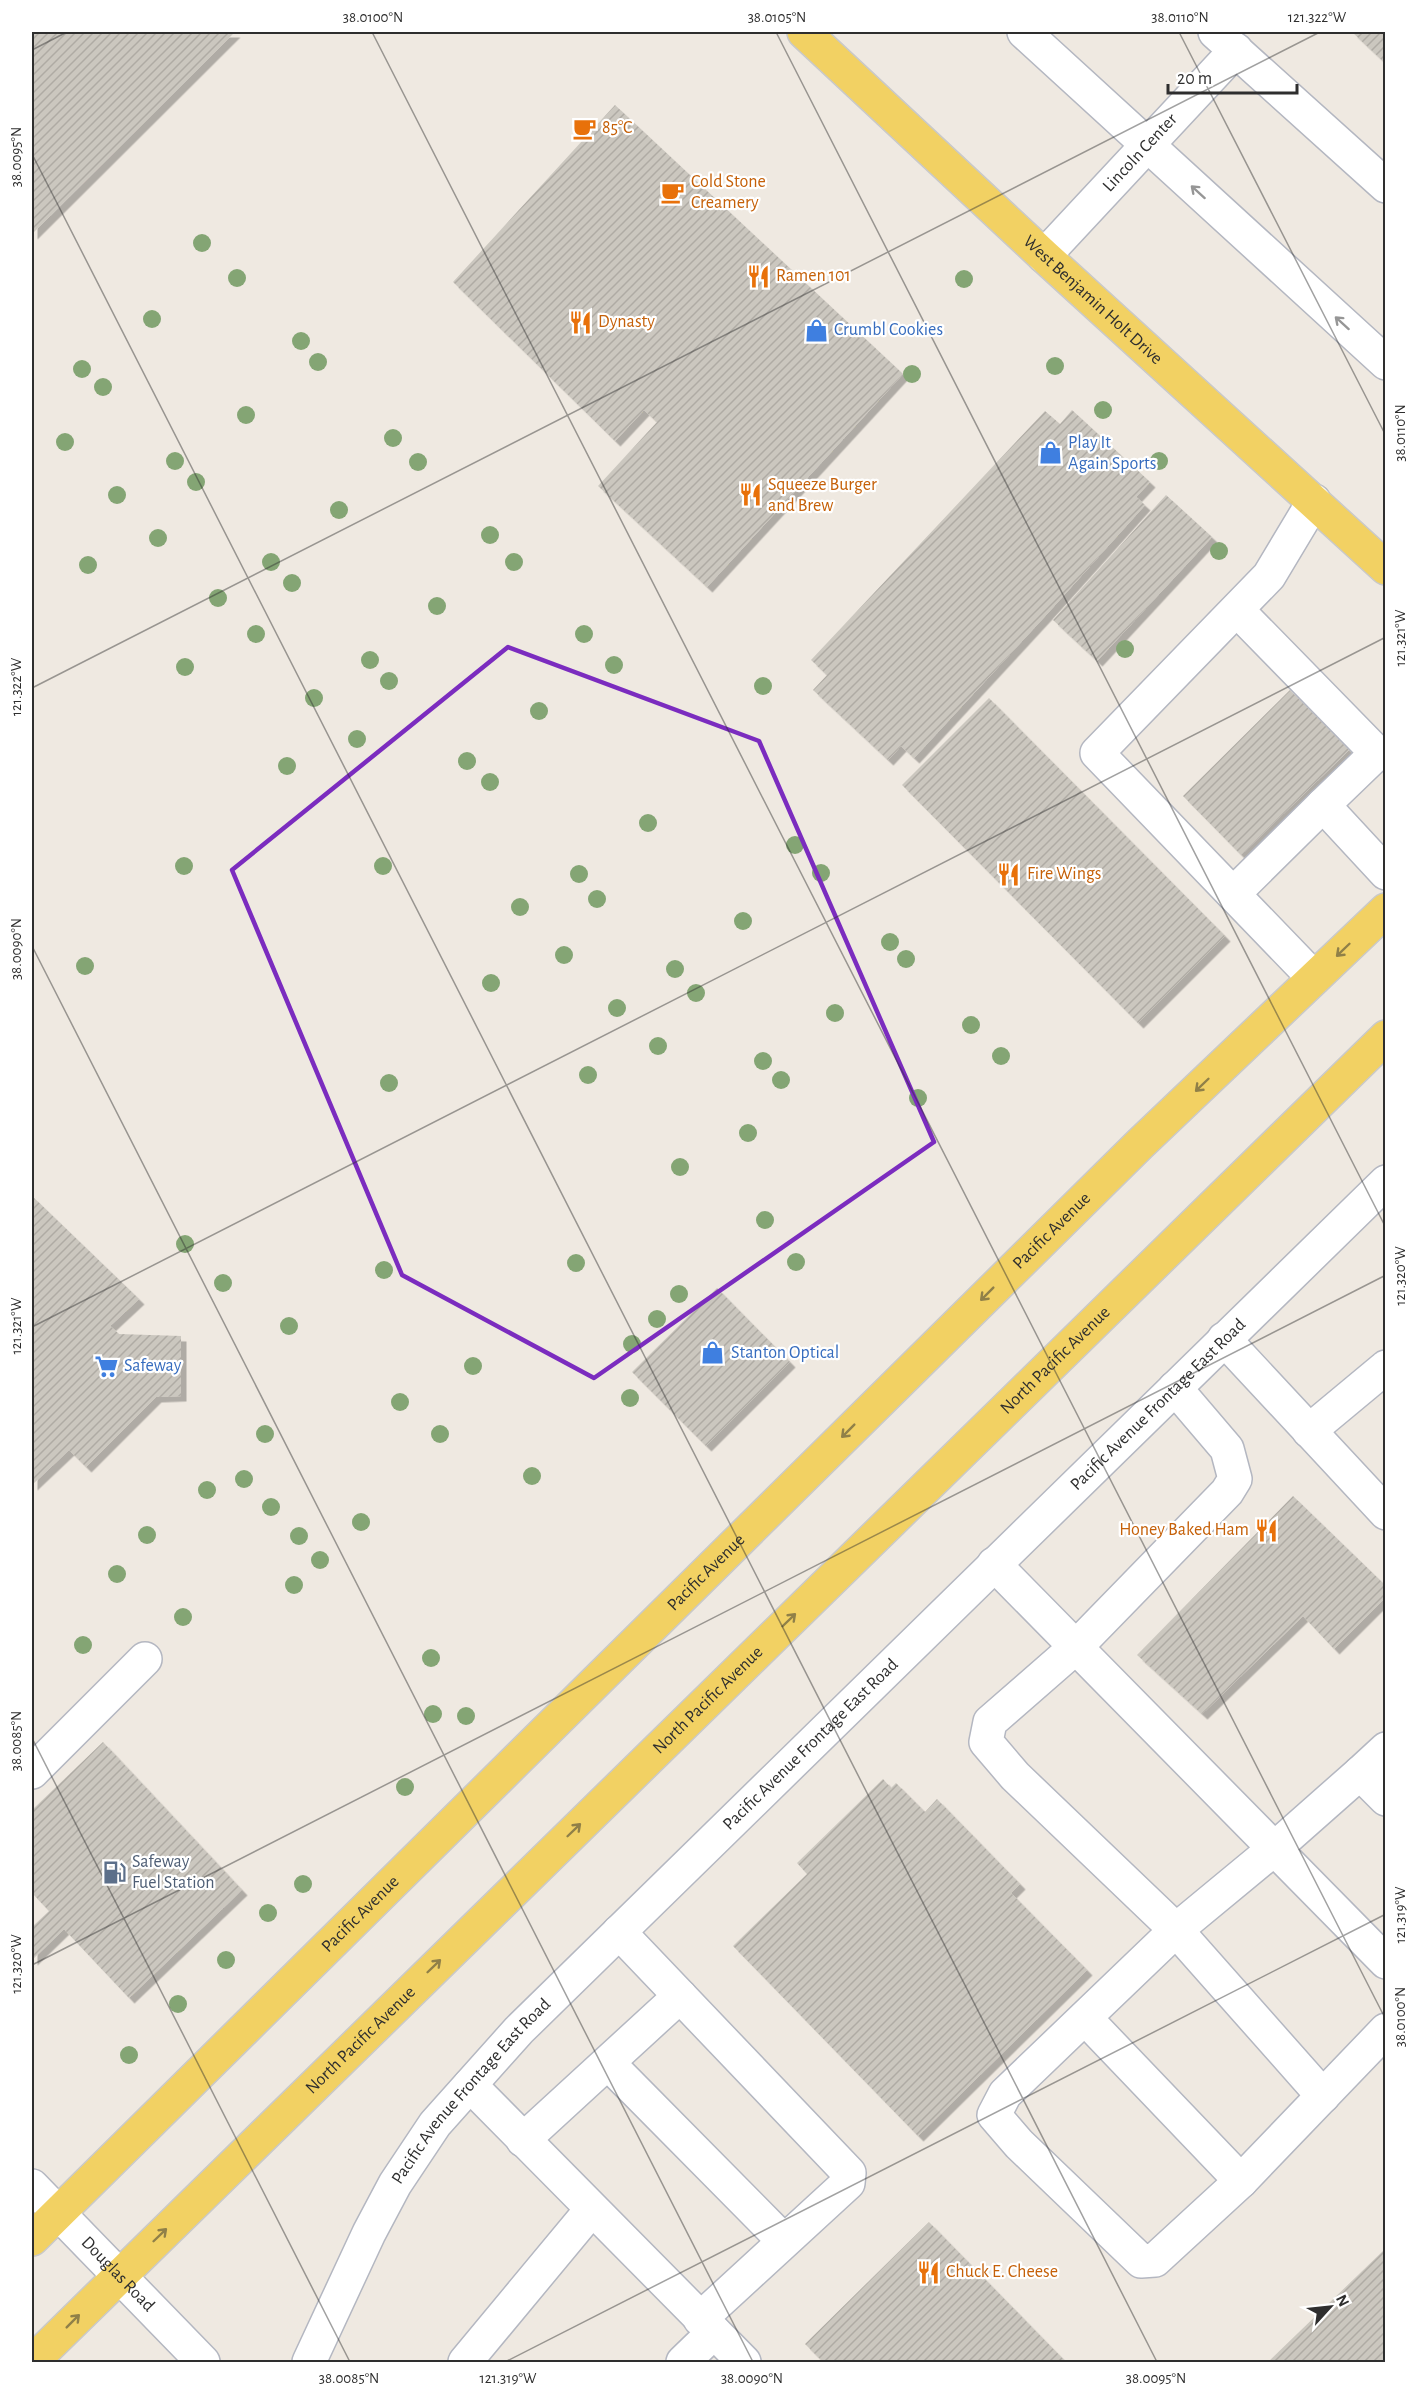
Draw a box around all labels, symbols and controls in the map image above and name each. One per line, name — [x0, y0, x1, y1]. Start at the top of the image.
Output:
text: 38.0100°N — [343, 10, 403, 25]
text: 38.0105°N — [748, 10, 806, 25]
text: 38.0110°N — [1151, 10, 1209, 25]
text: 121.322°W — [1288, 10, 1347, 25]
scale bar — [1168, 57, 1297, 95]
text: 20 m — [1177, 70, 1212, 88]
street label: Lincoln Center — [1099, 110, 1181, 196]
cafe icon: 85°C — [571, 115, 597, 141]
place label: 85°C — [602, 119, 632, 137]
text: 38.0095°N — [9, 127, 24, 187]
place label: Cold Stone Creamery — [691, 173, 766, 212]
cafe icon: Cold Stone Creamery — [660, 179, 686, 205]
one-way arrow — [1191, 185, 1206, 199]
street label: West Benjamin Holt Drive — [1020, 232, 1166, 368]
restaurant icon: Ramen 101 — [745, 263, 771, 289]
place label: Ramen 101 — [776, 267, 851, 285]
restaurant icon: Dynasty — [567, 309, 593, 335]
place label: Dynasty — [598, 313, 655, 331]
one-way arrow — [1335, 316, 1350, 330]
shop icon: Crumbl Cookies — [803, 317, 829, 343]
place label: Crumbl Cookies — [834, 321, 943, 339]
text: 38.0110°N — [1393, 404, 1408, 462]
place label: Play It Again Sports — [1068, 434, 1156, 473]
shop icon: Play It Again Sports — [1037, 440, 1063, 466]
place label: Squeeze Burger and Brew — [768, 476, 877, 515]
restaurant icon: Squeeze Burger and Brew — [737, 482, 763, 508]
text: 121.321°W — [1393, 609, 1408, 666]
text: 121.322°W — [9, 657, 24, 716]
restaurant icon: Fire Wings — [996, 861, 1022, 887]
place label: Fire Wings — [1027, 865, 1101, 883]
text: 38.0090°N — [9, 918, 24, 980]
one-way arrow — [1336, 943, 1351, 958]
one-way arrow — [1195, 1078, 1210, 1092]
street label: Pacific Avenue — [1010, 1189, 1094, 1273]
text: 121.320°W — [1393, 1246, 1408, 1306]
one-way arrow — [980, 1287, 995, 1301]
text: 121.321°W — [9, 1297, 24, 1354]
street label: North Pacific Avenue — [997, 1303, 1114, 1418]
street label: Pacific Avenue Frontage East Road — [1067, 1316, 1249, 1494]
shop icon: Stanton Optical — [700, 1340, 726, 1366]
place label: Stanton Optical — [731, 1344, 839, 1362]
supermarket icon: Safeway — [93, 1353, 119, 1379]
place label: Safeway — [124, 1357, 182, 1375]
one-way arrow — [841, 1424, 856, 1438]
restaurant icon: Honey Baked Ham — [1254, 1517, 1280, 1543]
place label: Honey Baked Ham — [1119, 1521, 1249, 1539]
street label: Pacific Avenue — [664, 1531, 749, 1615]
one-way arrow — [781, 1613, 796, 1628]
street label: North Pacific Avenue — [650, 1643, 766, 1758]
street label: Pacific Avenue Frontage East Road — [720, 1655, 902, 1834]
text: 38.0085°N — [9, 1711, 24, 1771]
one-way arrow — [566, 1823, 581, 1837]
place label: Safeway Fuel Station — [132, 1853, 214, 1892]
fuel station icon: Safeway Fuel Station — [101, 1859, 127, 1885]
street label: Pacific Avenue — [318, 1872, 403, 1956]
text: 121.319°W — [1393, 1886, 1408, 1943]
text: 121.320°W — [9, 1934, 24, 1994]
one-way arrow — [427, 1959, 442, 1973]
street label: North Pacific Avenue — [302, 1983, 419, 2098]
text: 38.0100°N — [1393, 1987, 1408, 2047]
street label: Pacific Avenue Frontage East Road — [389, 1995, 554, 2187]
one-way arrow — [152, 2227, 167, 2242]
street label: Douglas Road — [78, 2233, 158, 2315]
restaurant icon: Chuck E. Cheese — [915, 2259, 941, 2285]
place label: Chuck E. Cheese — [946, 2263, 1058, 2281]
north arrow — [1300, 2277, 1360, 2337]
text: N — [1333, 2292, 1352, 2309]
one-way arrow — [66, 2313, 80, 2328]
text: 38.0085°N — [319, 2371, 379, 2386]
text: 121.319°W — [480, 2371, 537, 2386]
text: 38.0090°N — [721, 2371, 783, 2386]
text: 38.0095°N — [1126, 2371, 1186, 2386]

